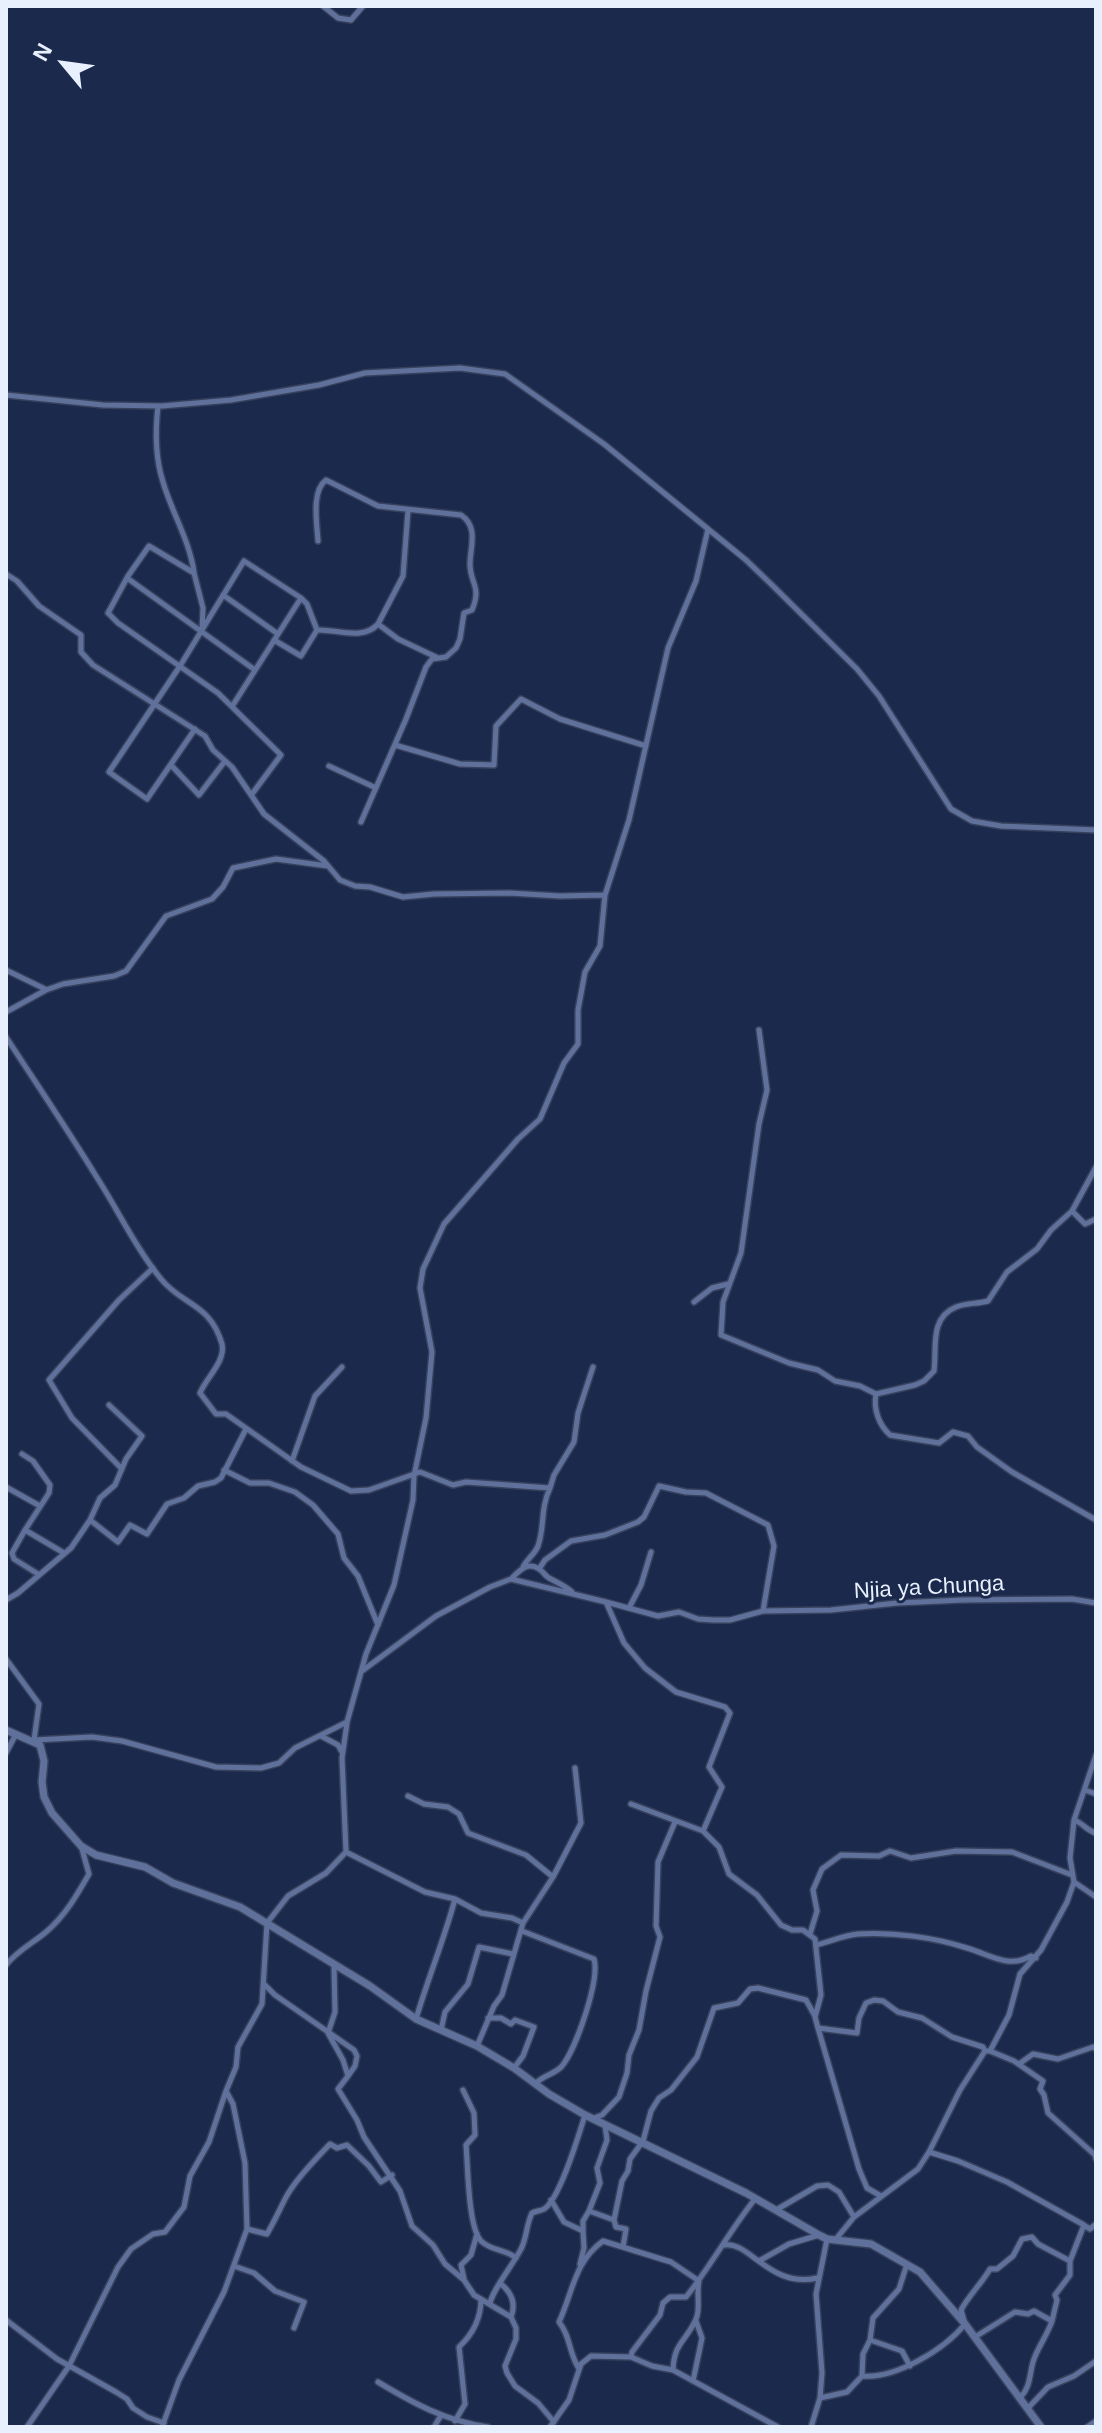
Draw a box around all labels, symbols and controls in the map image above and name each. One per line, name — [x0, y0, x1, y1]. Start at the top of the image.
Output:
north arrow — [24, 24, 104, 104]
text: N — [28, 39, 57, 65]
street label: Njia ya Chunga — [853, 1571, 1005, 1605]

